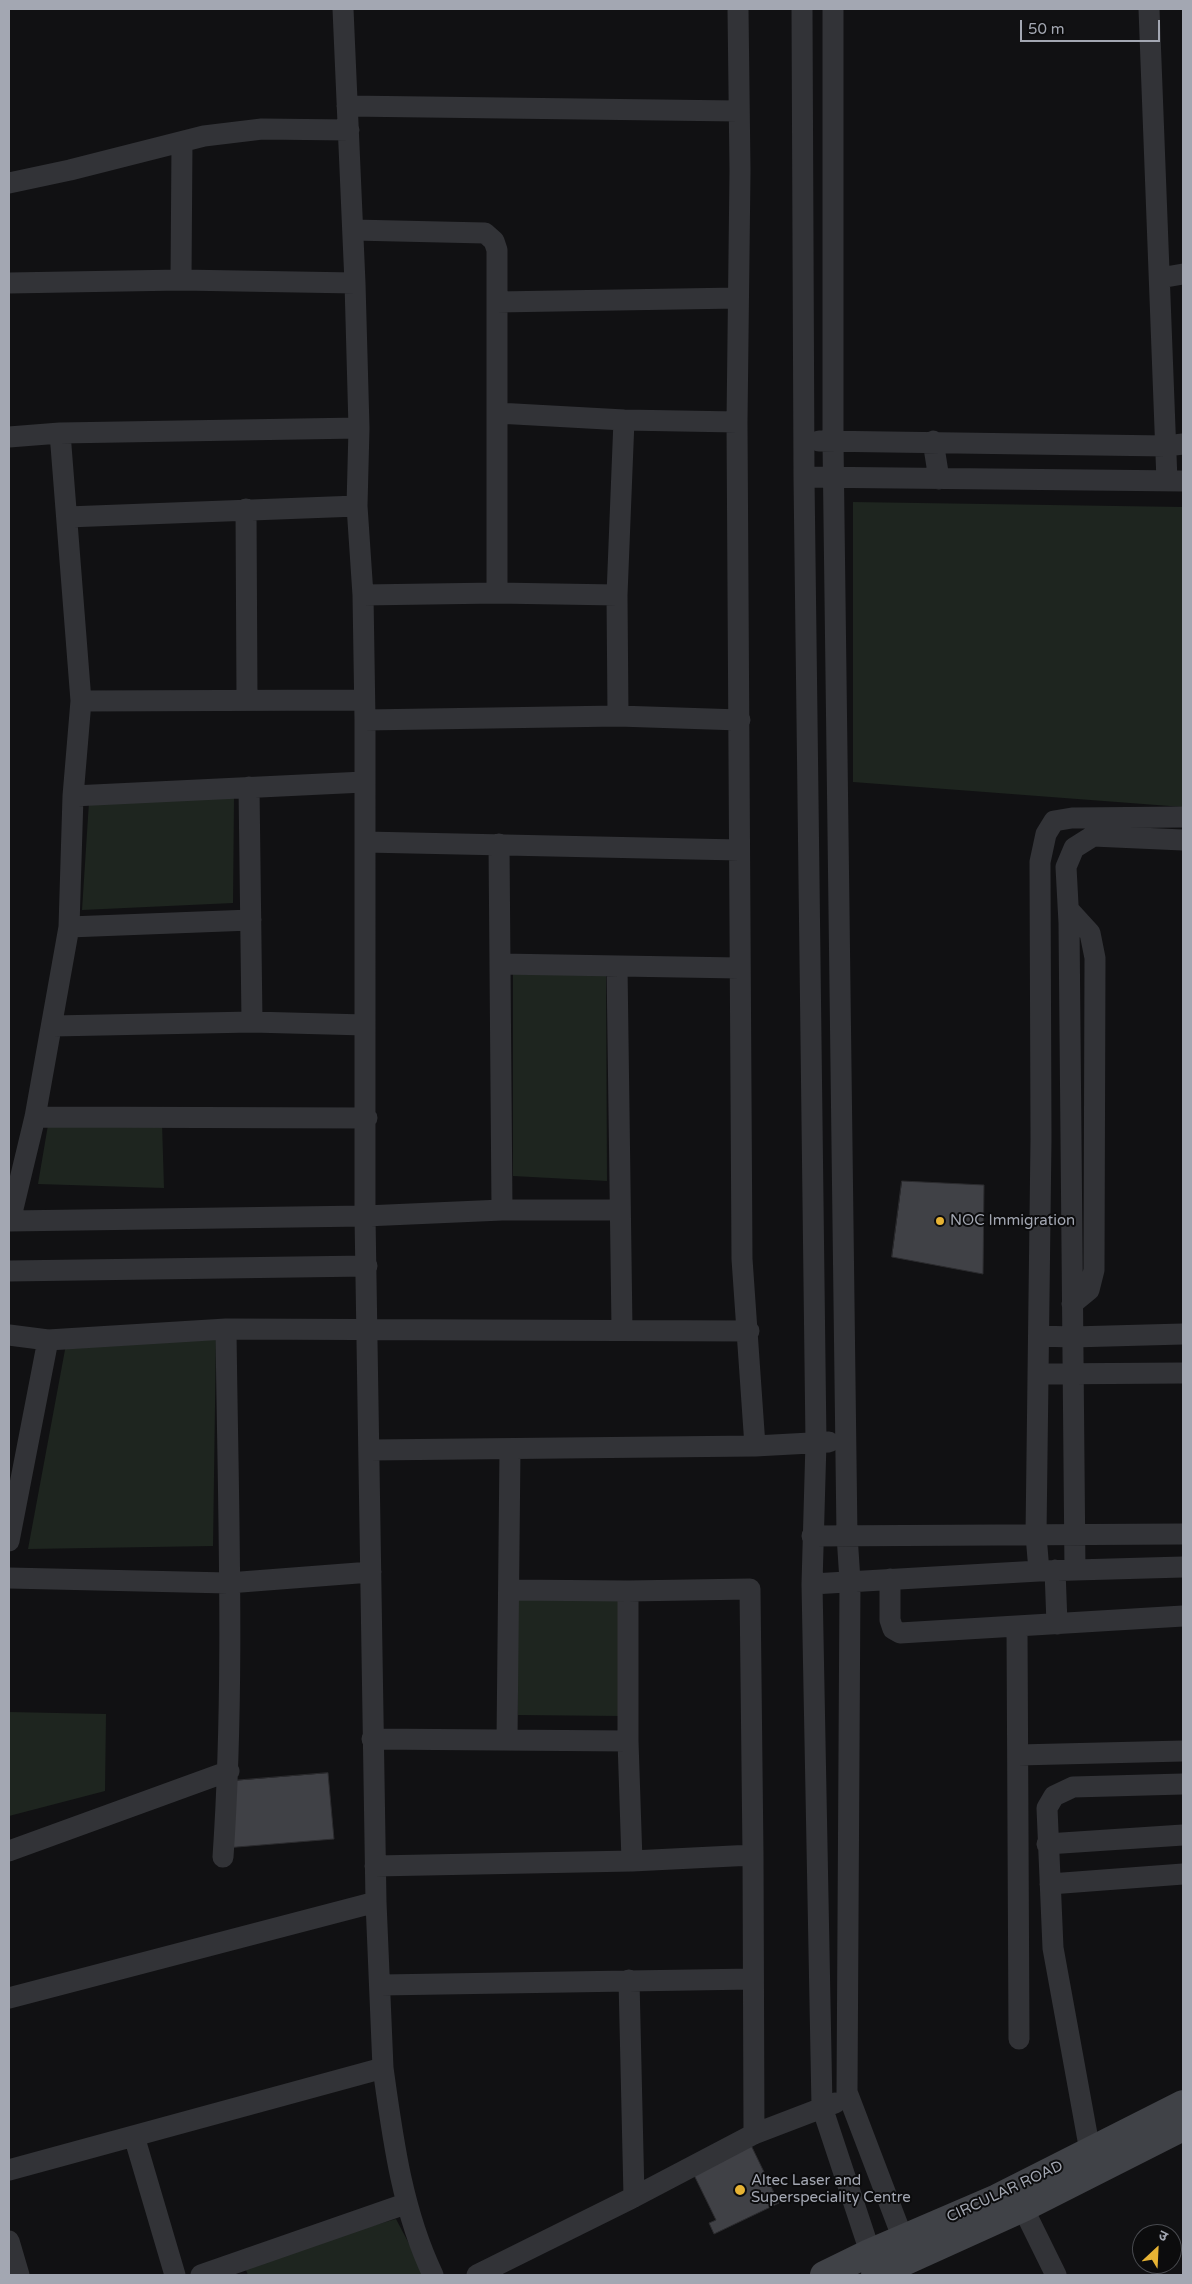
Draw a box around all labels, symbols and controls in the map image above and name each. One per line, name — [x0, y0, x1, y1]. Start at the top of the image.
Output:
scale bar — [1022, 10, 1162, 42]
text: 50 m — [1028, 20, 1065, 38]
place label: NOC Immigration — [950, 1212, 1075, 1230]
marker: NOC Immigration — [934, 1215, 946, 1227]
street label: CIRCULAR ROAD — [944, 2157, 1066, 2227]
place label: Altec Laser and Superspeciality Centre — [751, 2172, 911, 2207]
marker: Altec Laser and Superspeciality Centre — [733, 2183, 747, 2197]
north arrow — [1132, 2224, 1182, 2274]
text: उ — [1156, 2226, 1170, 2245]

